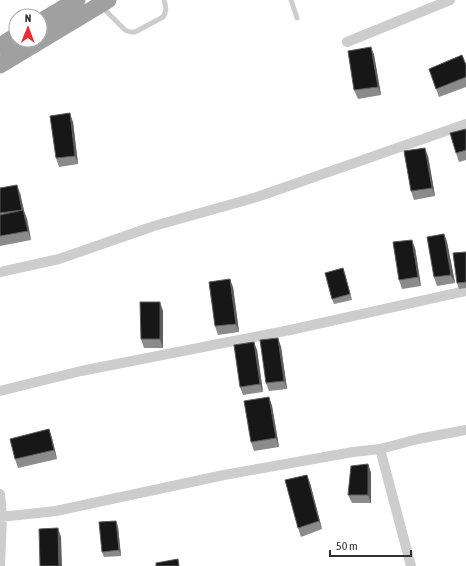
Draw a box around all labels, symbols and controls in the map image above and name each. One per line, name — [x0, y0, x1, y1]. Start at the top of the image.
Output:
north arrow — [8, 8, 48, 48]
text: N — [25, 12, 32, 24]
scale bar — [330, 532, 411, 558]
text: 50 m — [336, 539, 358, 553]

